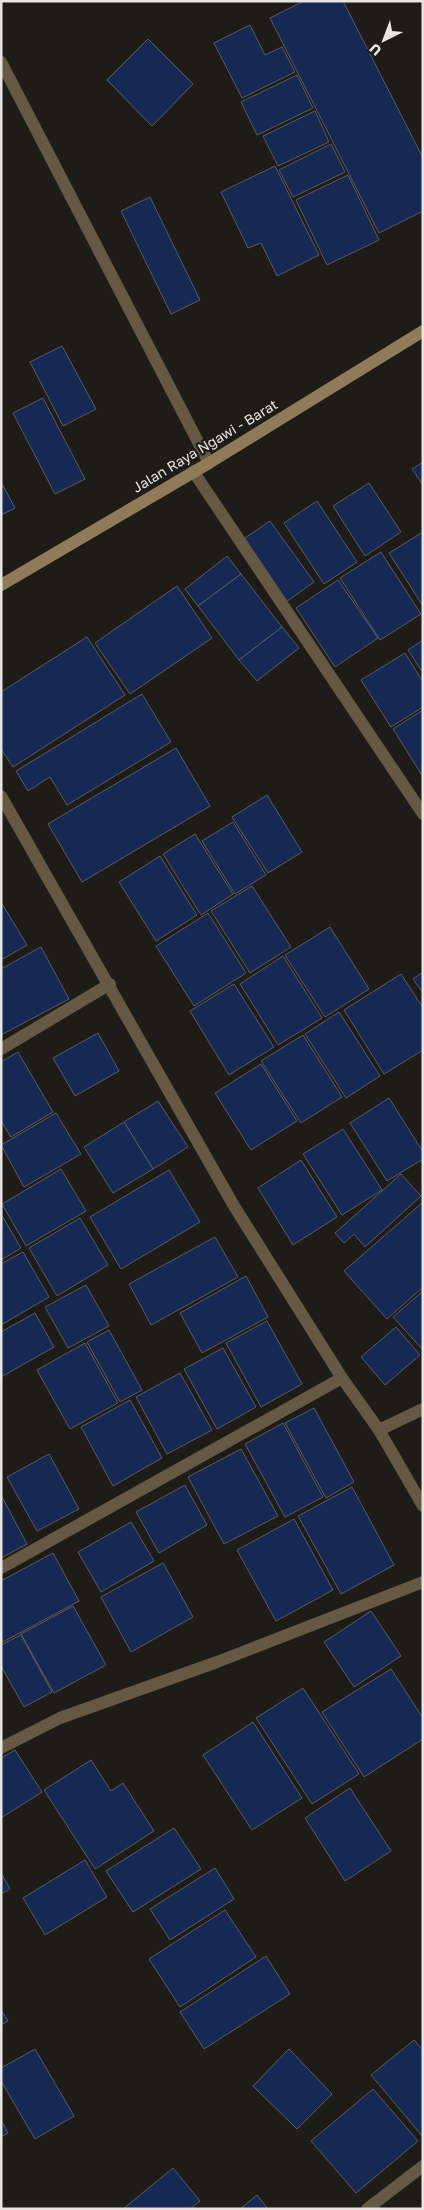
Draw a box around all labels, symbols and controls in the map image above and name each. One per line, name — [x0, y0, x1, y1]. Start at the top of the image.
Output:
north arrow — [359, 15, 409, 65]
text: U — [365, 40, 384, 60]
street label: Jalan Raya Ngawi - Barat — [129, 395, 280, 496]

